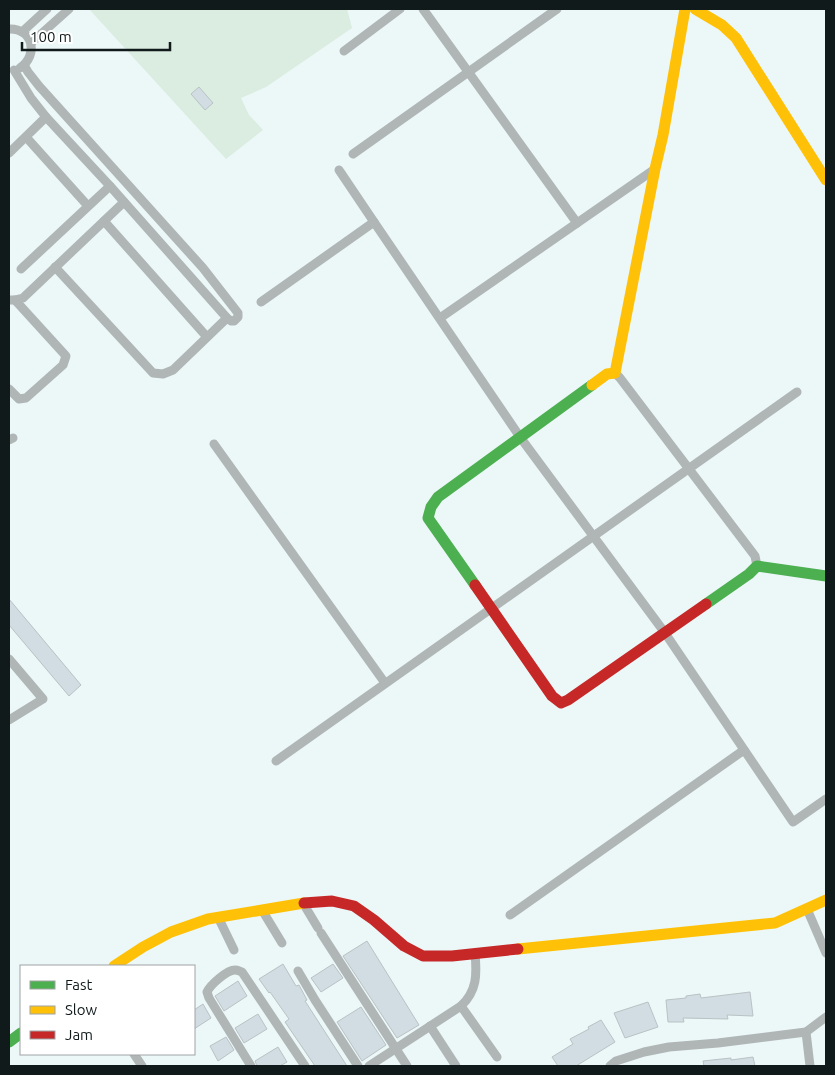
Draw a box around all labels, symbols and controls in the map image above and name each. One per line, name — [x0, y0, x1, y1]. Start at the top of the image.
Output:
scale bar — [22, 20, 170, 52]
text: 100 m — [30, 28, 72, 45]
legend — [20, 965, 195, 1055]
text: Fast — [65, 976, 93, 993]
text: Slow — [65, 1001, 98, 1018]
text: Jam — [65, 1026, 93, 1043]

